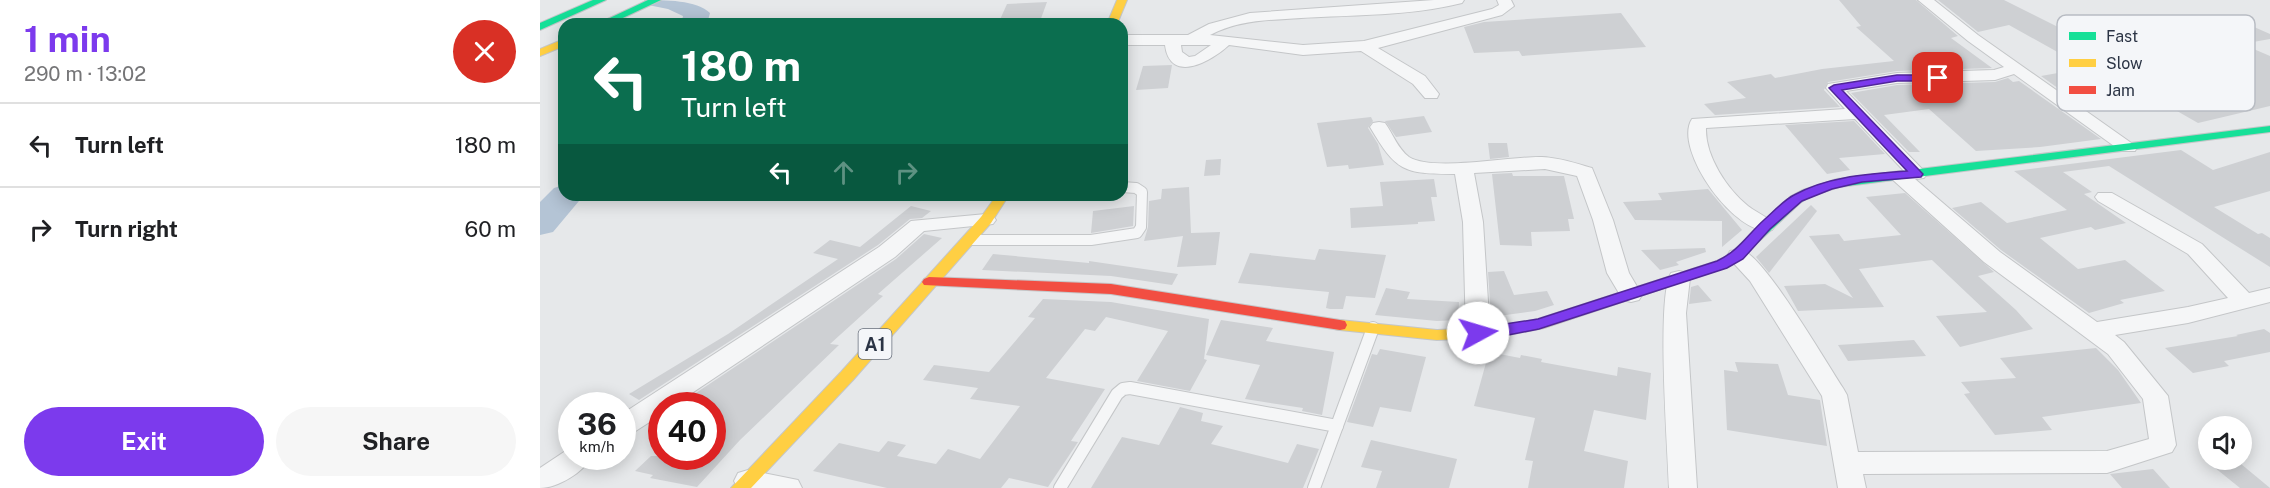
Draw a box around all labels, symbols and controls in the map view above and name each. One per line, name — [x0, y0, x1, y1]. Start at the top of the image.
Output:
legend — [2057, 15, 2255, 111]
text: 1 min — [24, 18, 111, 60]
button: close — [453, 20, 516, 83]
text: Fast — [2106, 27, 2138, 46]
text: 180 m — [681, 41, 801, 90]
icon: left — [582, 42, 660, 120]
pin — [1912, 52, 1963, 103]
text: Slow — [2106, 54, 2143, 73]
icon: arrive — [1921, 61, 1954, 94]
text: 290 m · 13:02 — [24, 62, 146, 86]
text: Jam — [2106, 81, 2135, 100]
text: Turn left — [681, 91, 787, 123]
icon: left — [24, 129, 57, 162]
text: Turn left — [75, 132, 164, 158]
text: 180 m — [455, 132, 516, 158]
icon: left — [764, 156, 797, 189]
icon: ahead — [827, 156, 860, 189]
icon: right — [890, 156, 923, 189]
icon: right — [24, 213, 57, 246]
text: Turn right — [75, 216, 178, 242]
text: 60 m — [465, 216, 516, 242]
position arrow — [1446, 301, 1510, 365]
road number: A1 — [858, 329, 892, 359]
speed limit sign: 40 — [648, 392, 726, 470]
text: 36 — [577, 406, 617, 442]
button: Exit — [24, 407, 264, 476]
button: Share — [276, 407, 516, 476]
map controls — [2198, 416, 2252, 470]
button: sound — [2198, 416, 2252, 470]
text: km/h — [579, 438, 615, 455]

